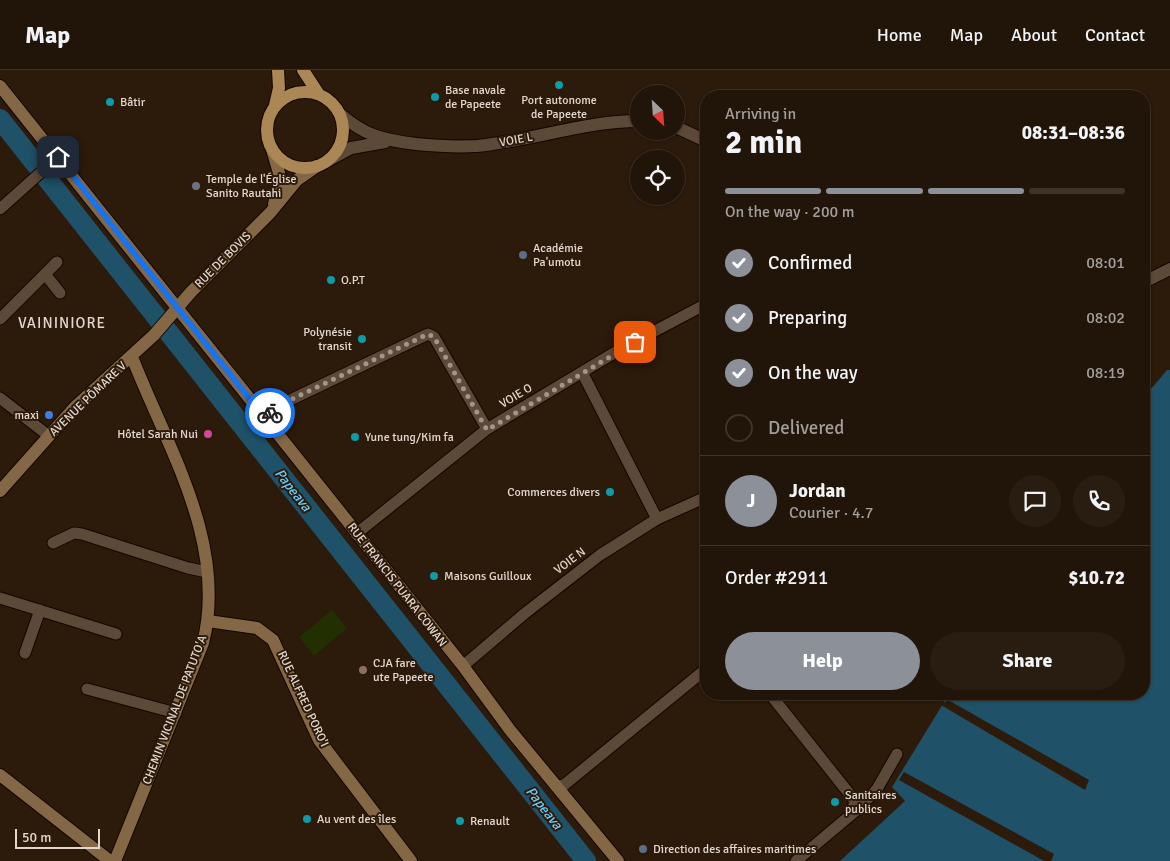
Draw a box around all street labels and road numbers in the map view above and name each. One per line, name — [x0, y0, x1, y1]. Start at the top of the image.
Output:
street label: VOIE L — [498, 130, 534, 150]
street label: RUE DE BOVIS — [192, 228, 255, 291]
street label: AVENUE PŌMARE V — [46, 358, 130, 440]
street label: VOIE O — [497, 380, 535, 412]
street label: RUE FRANCIS PUARA COWAN — [344, 520, 450, 650]
street label: VOIE N — [551, 544, 589, 578]
street label: CHEMIN VICINAL DE PATUTO'A — [140, 633, 211, 787]
street label: RUE ALFRED PORO'I — [274, 649, 332, 749]

